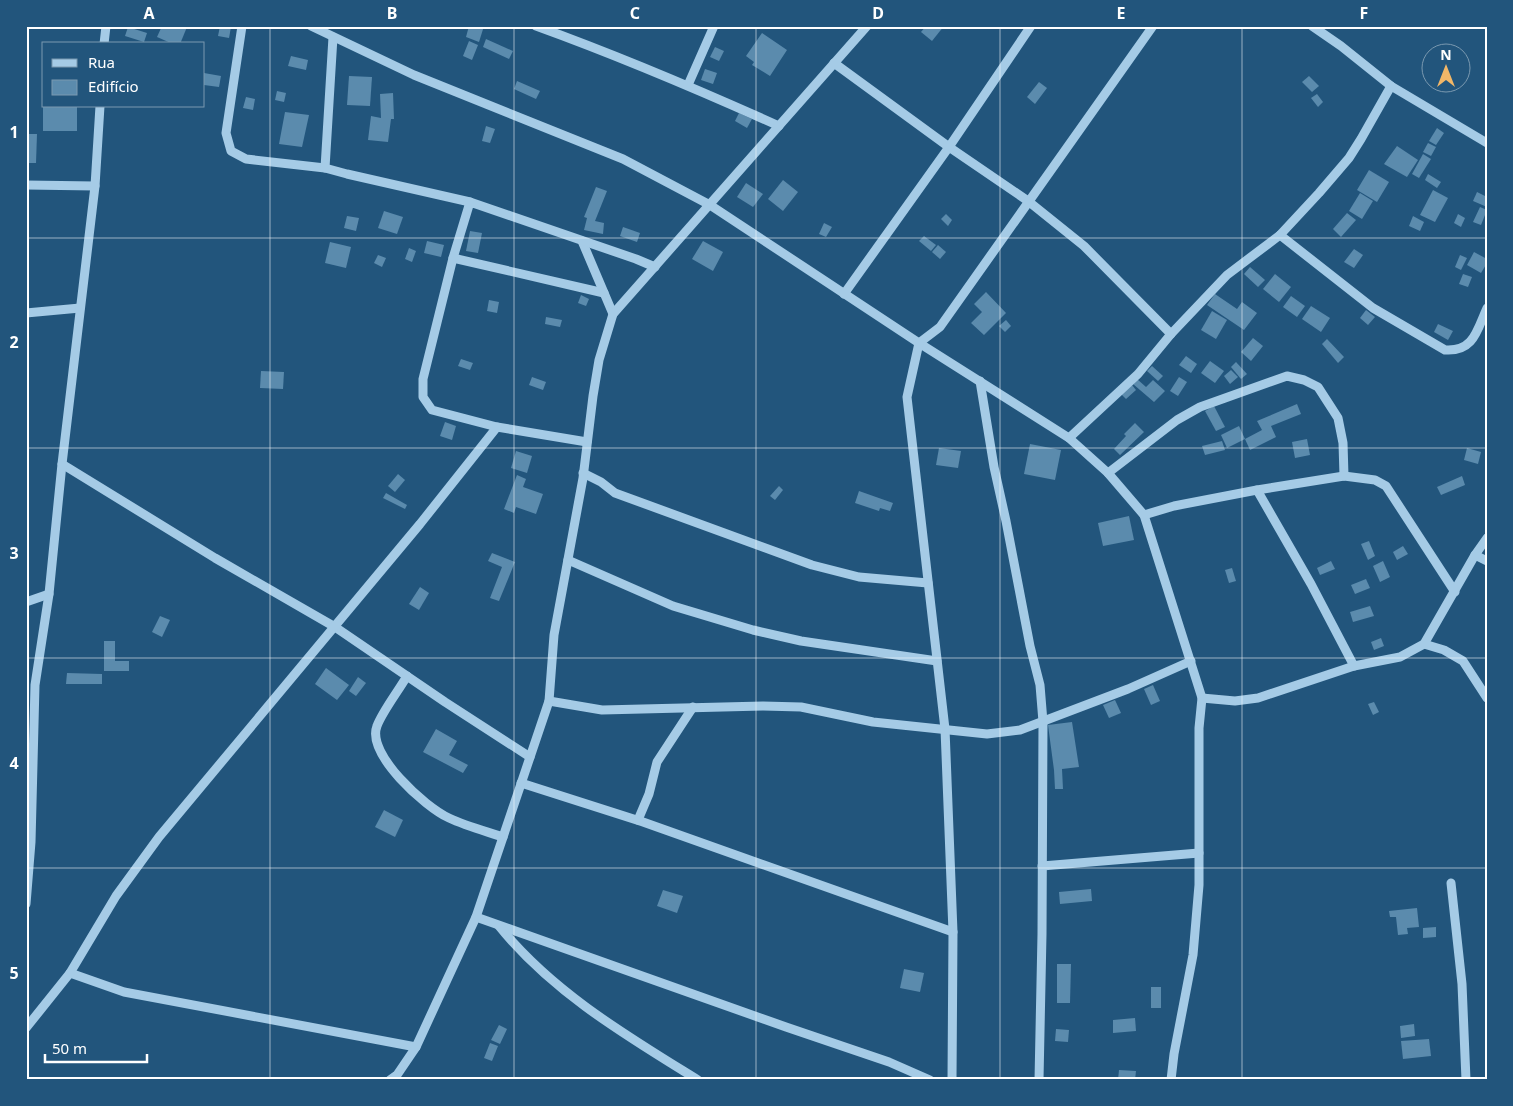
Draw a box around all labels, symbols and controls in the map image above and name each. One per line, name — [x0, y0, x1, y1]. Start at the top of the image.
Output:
text: A — [143, 2, 155, 24]
text: B — [387, 2, 397, 24]
text: C — [630, 2, 640, 24]
text: D — [872, 2, 884, 24]
text: E — [1117, 2, 1126, 24]
text: F — [1360, 2, 1368, 24]
legend — [42, 42, 205, 108]
north arrow — [1420, 42, 1470, 92]
text: N — [1440, 45, 1452, 64]
text: Rua — [88, 52, 115, 72]
text: Edifício — [88, 76, 139, 96]
text: 1 — [9, 121, 19, 143]
text: 2 — [9, 331, 19, 353]
text: 3 — [9, 542, 19, 564]
text: 4 — [9, 752, 19, 774]
text: 5 — [9, 962, 19, 984]
scale bar — [45, 1031, 148, 1063]
text: 50 m — [52, 1038, 87, 1058]

